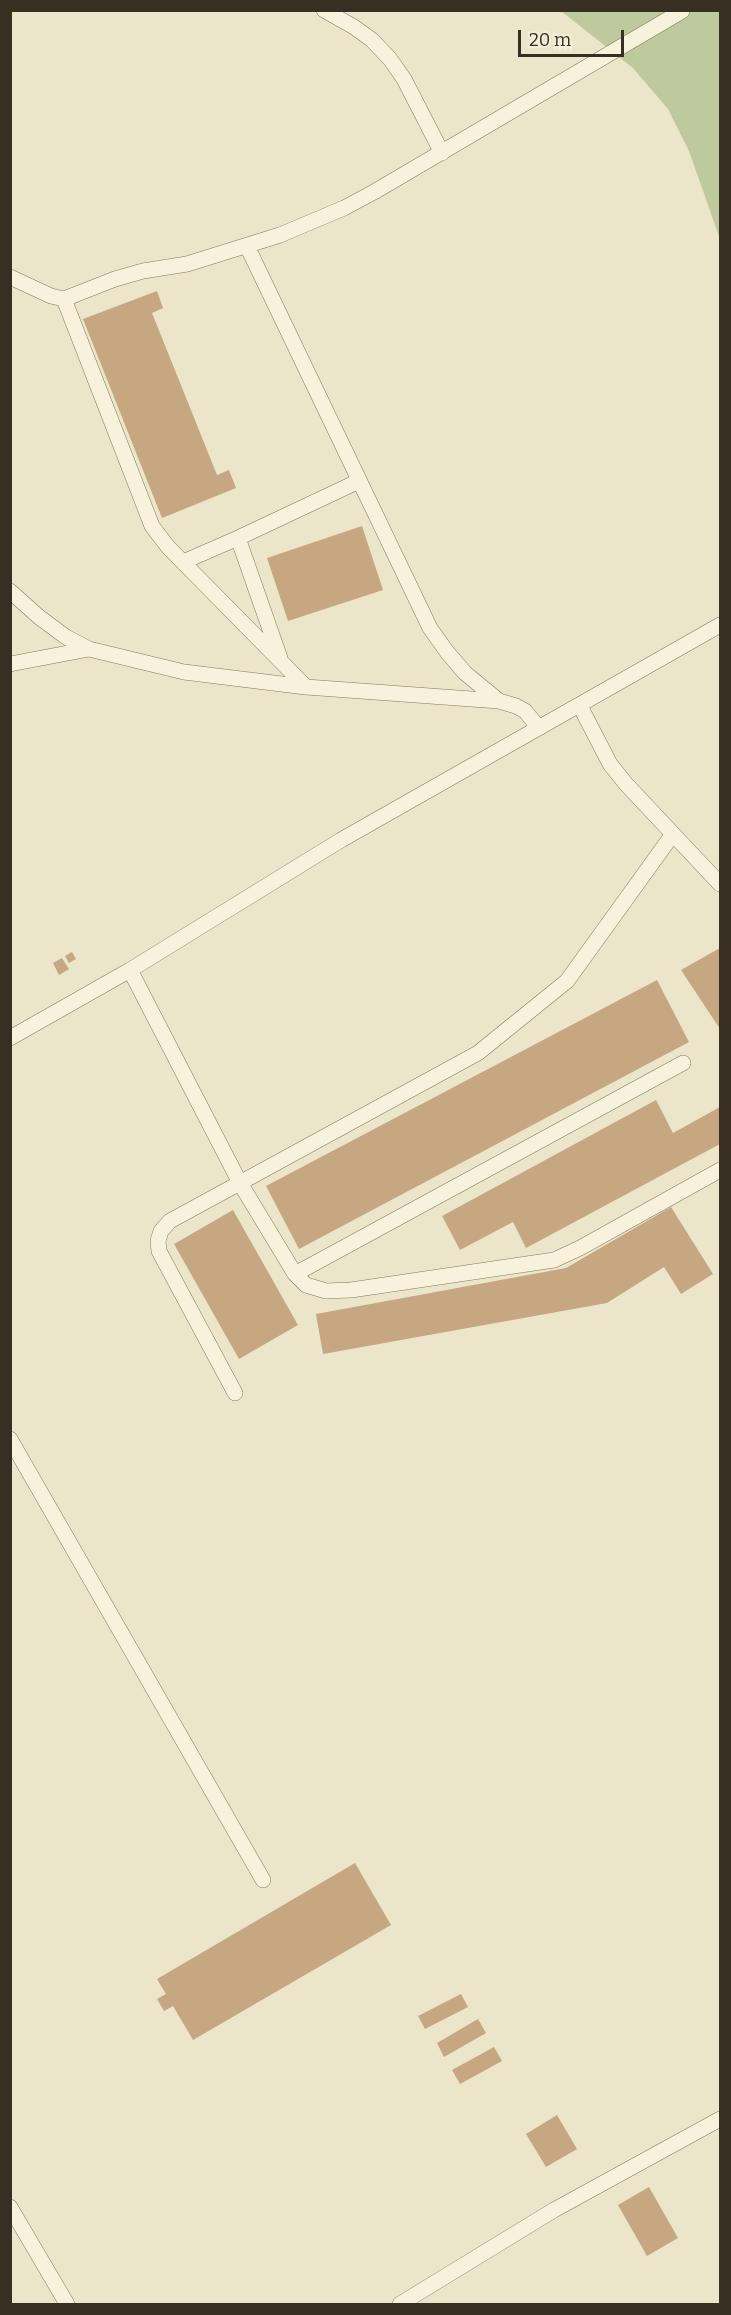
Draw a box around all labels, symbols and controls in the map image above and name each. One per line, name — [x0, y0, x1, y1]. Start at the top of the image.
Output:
scale bar — [521, 18, 628, 56]
text: 20 m — [529, 29, 571, 51]

